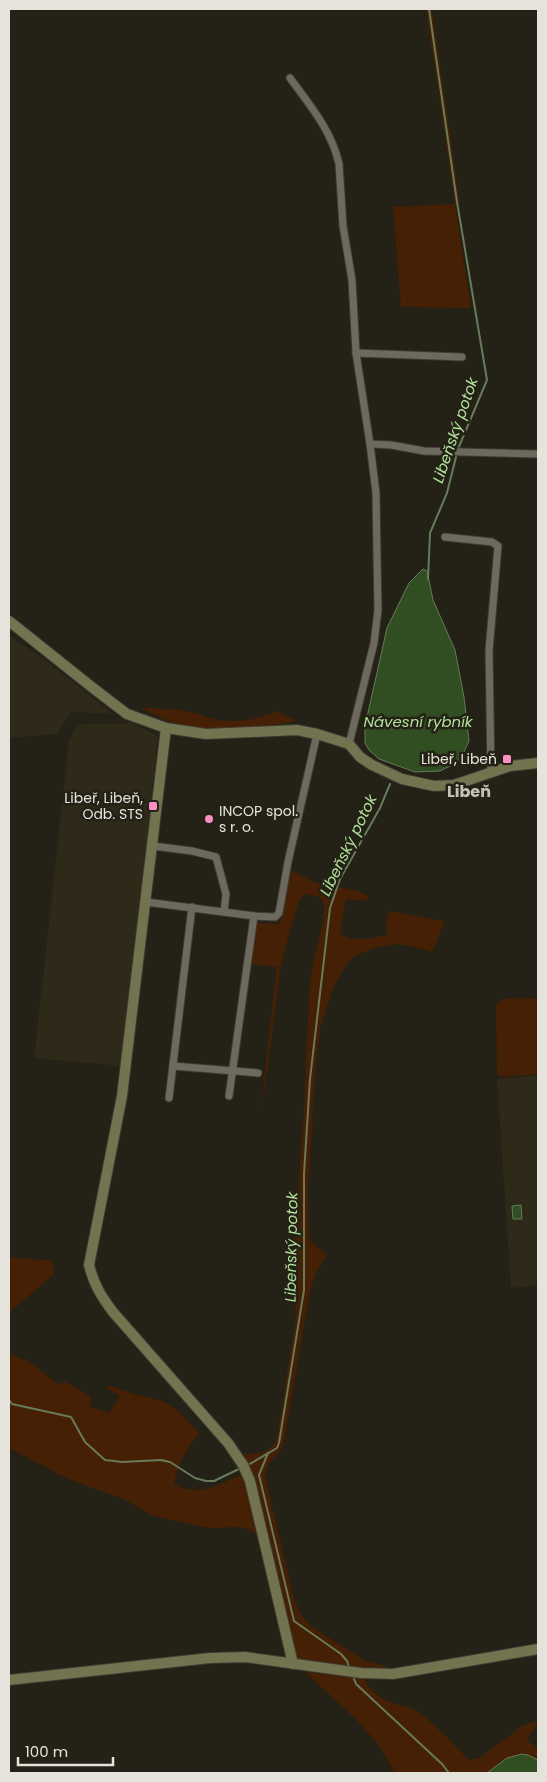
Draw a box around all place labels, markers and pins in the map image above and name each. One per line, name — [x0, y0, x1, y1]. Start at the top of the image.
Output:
place label: Libeř, Libeň — [421, 749, 497, 769]
marker: Libeř, Libeň — [501, 753, 513, 765]
place label: Libeř, Libeň, Odb. STS — [64, 788, 143, 824]
marker: Libeř, Libeň, Odb. STS — [147, 800, 159, 812]
place label: INCOP spol. s r. o. — [219, 801, 298, 837]
marker: INCOP spol. s r. o. — [203, 813, 215, 825]

